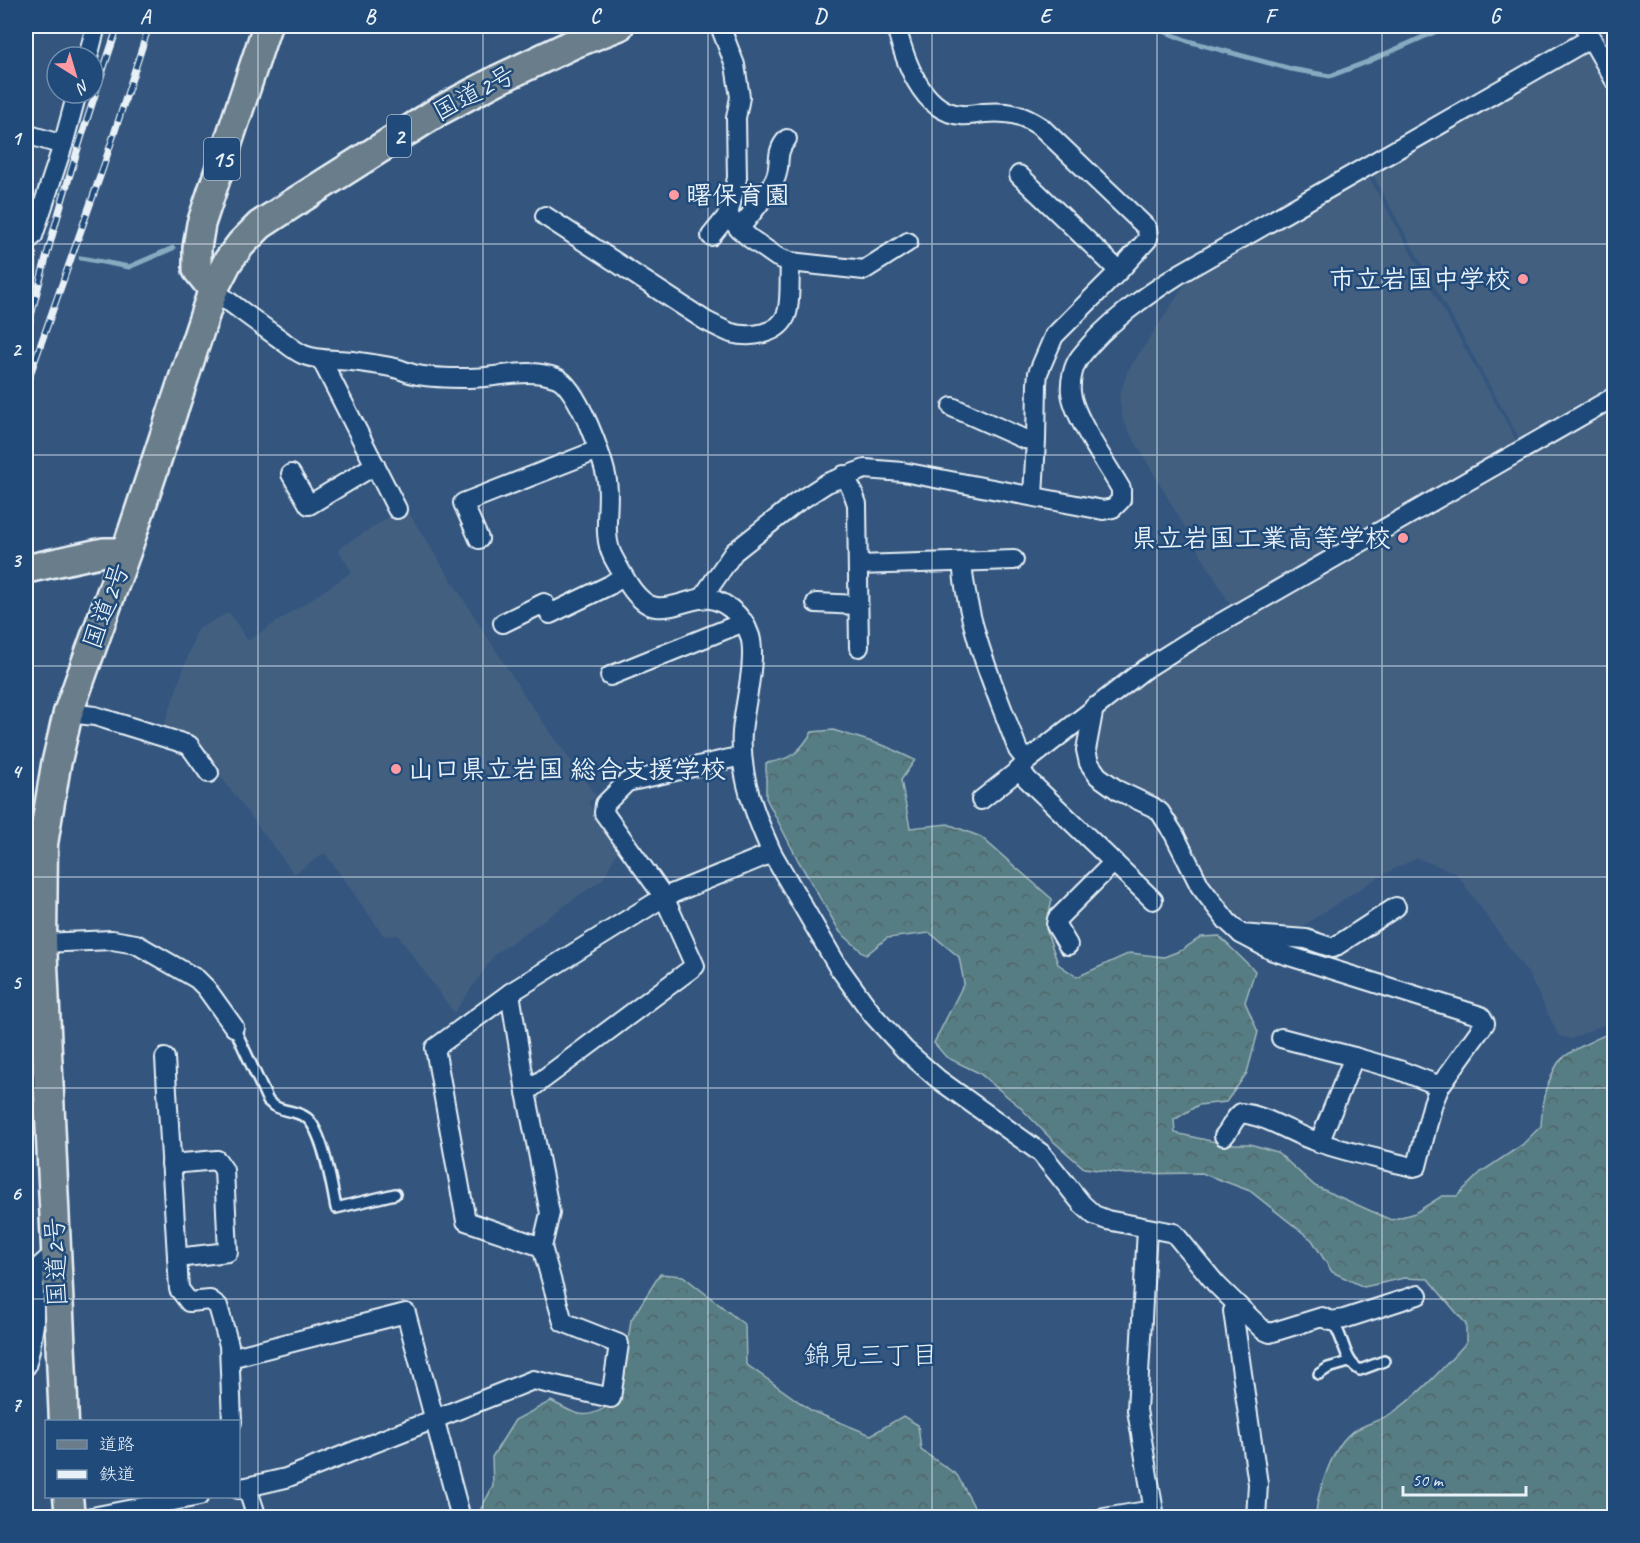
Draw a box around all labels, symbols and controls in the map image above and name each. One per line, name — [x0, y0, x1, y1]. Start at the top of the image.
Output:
text: A — [140, 4, 152, 29]
text: B — [365, 4, 377, 29]
text: C — [590, 4, 602, 29]
text: D — [814, 4, 828, 29]
text: E — [1040, 4, 1054, 29]
text: F — [1265, 4, 1279, 29]
text: G — [1490, 4, 1503, 29]
north arrow — [45, 45, 105, 105]
street label: 国道2号 — [427, 57, 521, 129]
text: N — [71, 75, 93, 99]
road number: 2 — [387, 115, 411, 157]
text: 1 — [12, 126, 23, 151]
road number: 15 — [204, 138, 240, 180]
place label: 曙保育園 — [686, 179, 790, 212]
marker: 曙保育園 — [667, 188, 681, 202]
place label: 市立岩国中学校 — [1329, 263, 1511, 296]
marker: 市立岩国中学校 — [1516, 272, 1530, 286]
text: 2 — [12, 337, 23, 362]
place label: 県立岩国工業高等学校 — [1131, 522, 1391, 555]
marker: 県立岩国工業高等学校 — [1396, 531, 1410, 545]
text: 3 — [12, 548, 23, 573]
street label: 国道2号 — [75, 558, 137, 654]
place label: 山口県立岩国 総合支援学校 — [408, 753, 726, 786]
text: 4 — [12, 759, 24, 784]
marker: 山口県立岩国 総合支援学校 — [389, 762, 403, 776]
text: 5 — [12, 970, 23, 995]
text: 6 — [11, 1181, 22, 1206]
street label: 国道2号 — [38, 1217, 74, 1307]
district label: 錦見三丁目 — [804, 1338, 939, 1372]
text: 7 — [12, 1392, 23, 1417]
legend — [45, 1420, 240, 1498]
text: 道路 — [99, 1433, 135, 1455]
scale bar — [1403, 1459, 1526, 1497]
text: 鉄道 — [99, 1463, 135, 1485]
text: 50 m — [1412, 1469, 1445, 1491]

